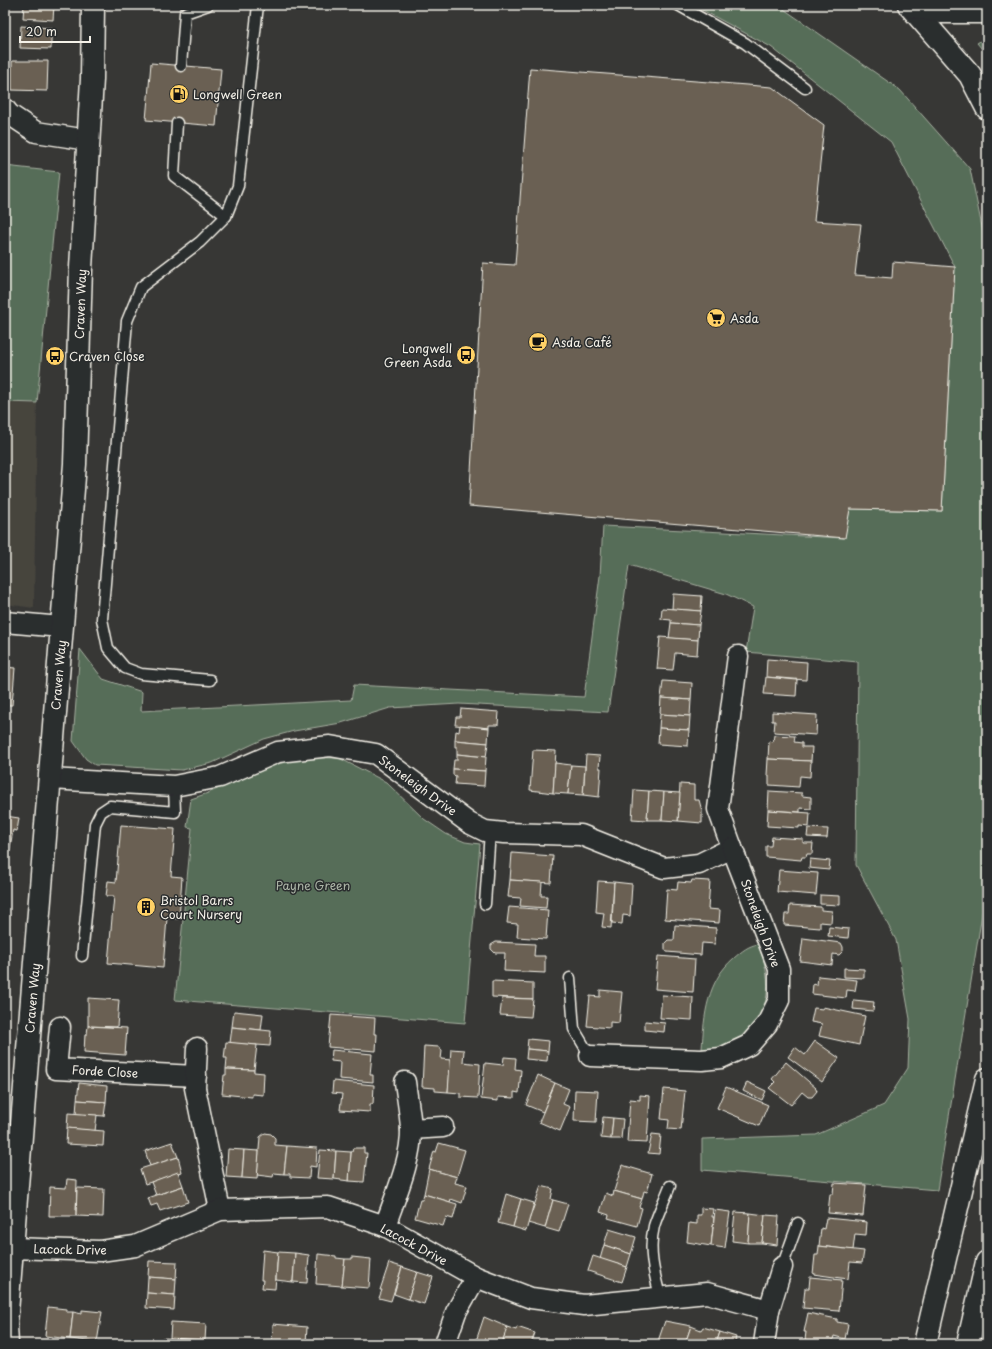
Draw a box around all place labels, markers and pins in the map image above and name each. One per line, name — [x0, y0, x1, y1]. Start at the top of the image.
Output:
fuel station icon: Longwell Green — [168, 83, 190, 105]
place label: Longwell Green — [193, 85, 282, 103]
supermarket icon: Asda — [705, 307, 727, 329]
place label: Asda — [730, 309, 759, 327]
cafe icon: Asda Café — [527, 331, 549, 353]
place label: Asda Café — [552, 333, 612, 351]
place label: Longwell Green Asda — [384, 339, 453, 371]
bus stop icon: Longwell Green Asda — [455, 344, 477, 366]
bus stop icon: Craven Close — [44, 345, 66, 367]
place label: Craven Close — [69, 347, 145, 365]
place label: Bristol Barrs Court Nursery — [160, 891, 242, 923]
building icon: Bristol Barrs Court Nursery — [135, 896, 157, 918]

